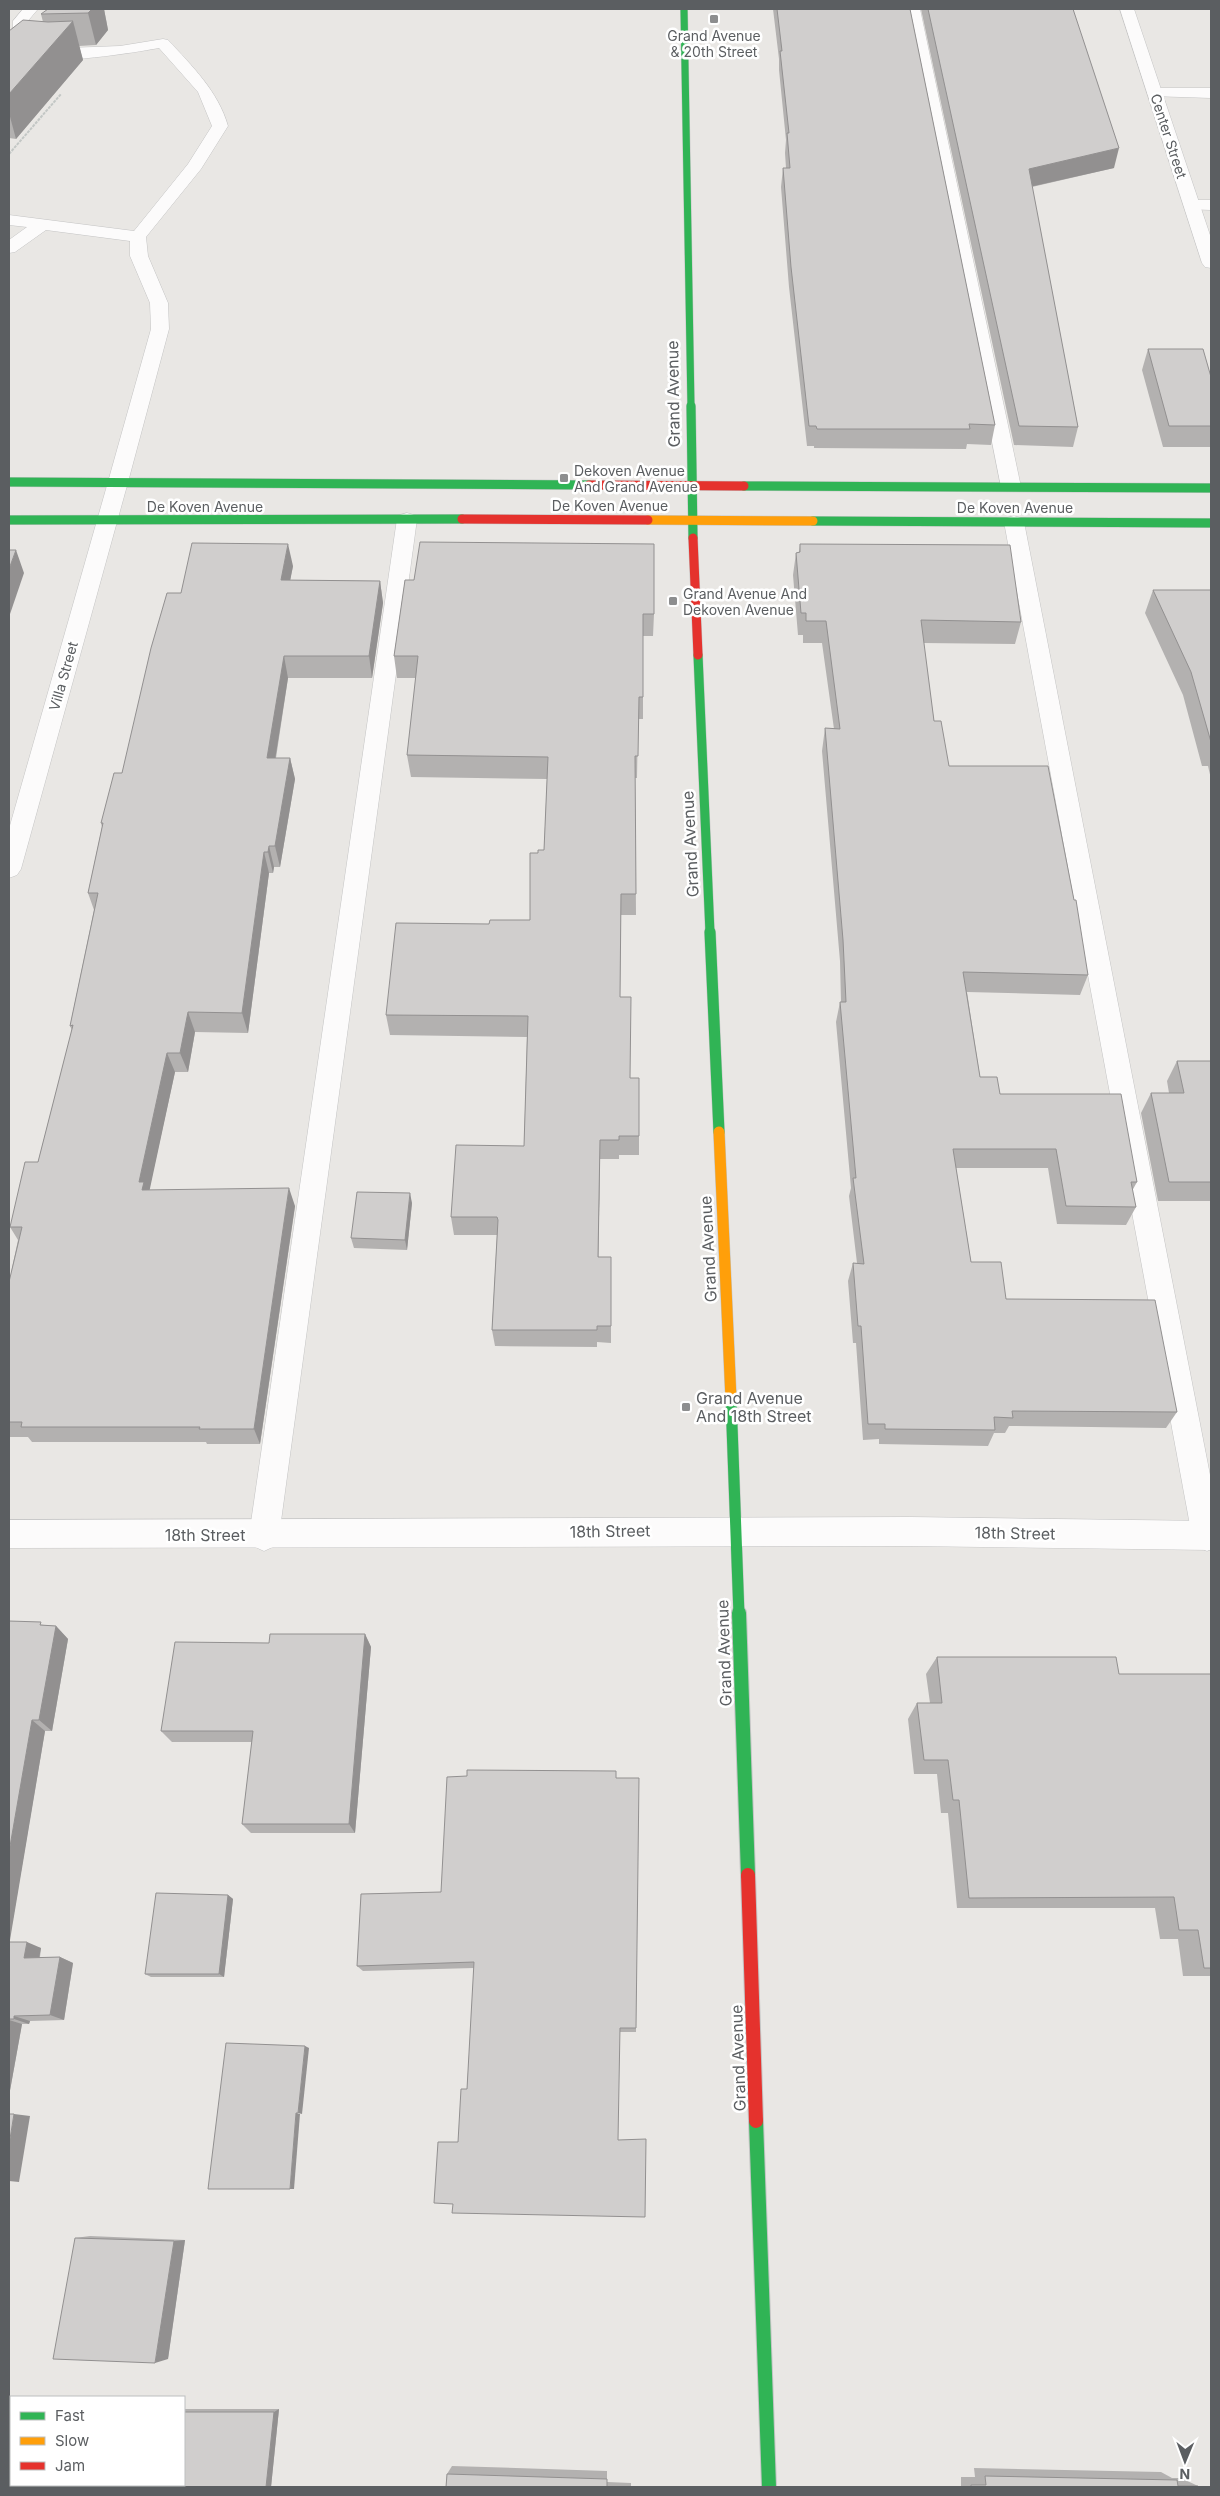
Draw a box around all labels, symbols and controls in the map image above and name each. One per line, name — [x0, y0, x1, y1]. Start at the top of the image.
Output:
marker: Grand Avenue & 20th Street — [708, 13, 720, 25]
place label: Grand Avenue & 20th Street — [667, 27, 761, 60]
street label: Center Street — [1147, 92, 1191, 181]
street label: Grand Avenue — [662, 340, 684, 448]
place label: Dekoven Avenue And Grand Avenue — [574, 462, 698, 495]
marker: Dekoven Avenue And Grand Avenue — [558, 472, 570, 484]
street label: De Koven Avenue — [552, 497, 668, 514]
street label: De Koven Avenue — [147, 498, 263, 515]
street label: De Koven Avenue — [957, 499, 1073, 516]
place label: Grand Avenue And Dekoven Avenue — [683, 585, 807, 618]
marker: Grand Avenue And Dekoven Avenue — [667, 595, 679, 607]
street label: Villa Street — [45, 639, 81, 713]
street label: Grand Avenue — [677, 790, 703, 898]
street label: Grand Avenue — [695, 1195, 721, 1303]
place label: Grand Avenue And 18th Street — [696, 1388, 812, 1426]
marker: Grand Avenue And 18th Street — [680, 1401, 692, 1413]
street label: 18th Street — [569, 1520, 651, 1542]
street label: 18th Street — [974, 1522, 1056, 1544]
street label: 18th Street — [165, 1525, 245, 1545]
street label: Grand Avenue — [712, 1599, 736, 1707]
street label: Grand Avenue — [726, 2004, 750, 2112]
legend — [10, 2396, 185, 2486]
text: Fast — [55, 2406, 85, 2425]
text: Slow — [55, 2431, 89, 2450]
north arrow — [1160, 2436, 1210, 2486]
text: Jam — [55, 2456, 85, 2475]
text: N — [1179, 2466, 1190, 2483]

